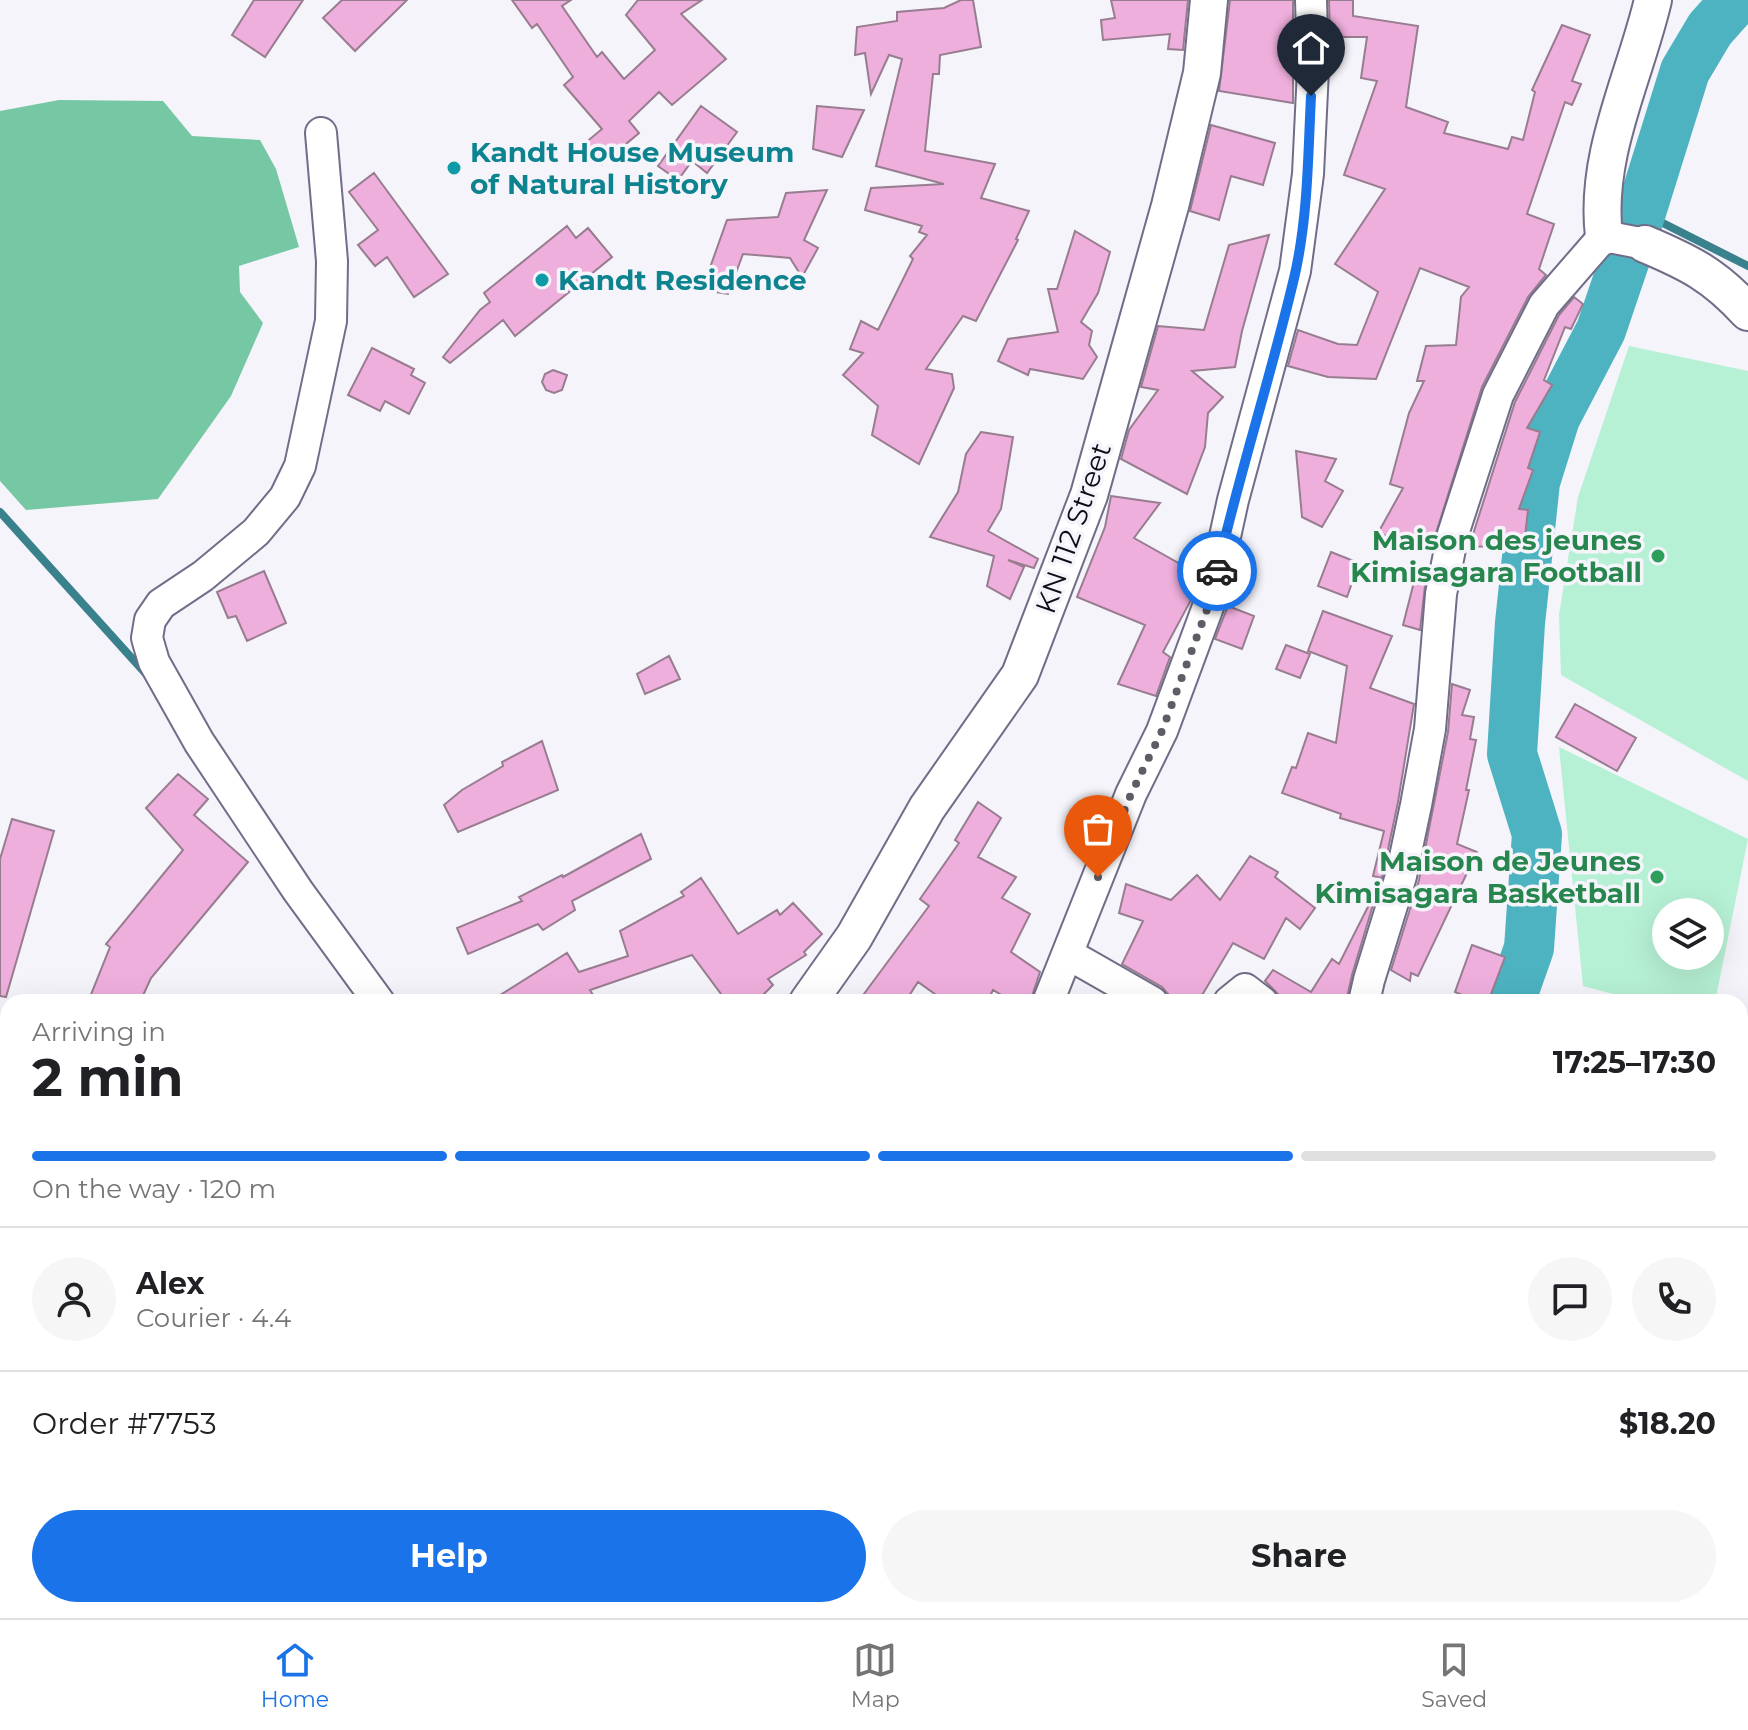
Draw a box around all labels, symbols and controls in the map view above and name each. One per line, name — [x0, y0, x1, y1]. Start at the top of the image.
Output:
pin — [1277, 14.0, 1345, 96]
icon: home — [1289, 26, 1333, 70]
place label: Kandt House Museum of Natural History — [470, 135, 794, 201]
marker: Kandt House Museum of Natural History — [445, 159, 463, 177]
place label: Kandt Residence — [558, 263, 807, 297]
marker: Kandt Residence — [533, 271, 551, 289]
street label: KN 112 Street — [1028, 438, 1118, 618]
place label: Maison des jeunes Kimisagara Football — [1350, 523, 1642, 589]
courier — [1177, 531, 1257, 611]
marker: Maison des jeunes Kimisagara Football — [1649, 547, 1667, 565]
icon: car — [1195, 549, 1239, 593]
pin — [1064, 795, 1132, 877]
icon: bag — [1076, 807, 1120, 851]
place label: Maison de Jeunes Kimisagara Basketball — [1314, 844, 1641, 910]
marker: Maison de Jeunes Kimisagara Basketball — [1648, 868, 1666, 886]
map controls — [1652, 898, 1724, 970]
button: layers — [1652, 898, 1724, 970]
text: Arriving in — [32, 1016, 166, 1048]
text: 17:25–17:30 — [1553, 1044, 1716, 1081]
text: 2 min — [32, 1046, 184, 1109]
text: On the way · 120 m — [32, 1173, 276, 1205]
button: person — [32, 1257, 116, 1341]
button: chat — [1528, 1257, 1612, 1341]
button: phone — [1632, 1257, 1716, 1341]
text: Alex — [136, 1265, 204, 1302]
text: Courier · 4.4 — [136, 1302, 291, 1334]
text: Order #7753 — [32, 1405, 217, 1442]
text: $18.20 — [1619, 1405, 1716, 1442]
button: Help — [32, 1510, 866, 1602]
button: Share — [882, 1510, 1716, 1602]
tab: Home — [261, 1638, 329, 1713]
tab: Map — [851, 1638, 900, 1713]
tab: Saved — [1421, 1638, 1487, 1713]

